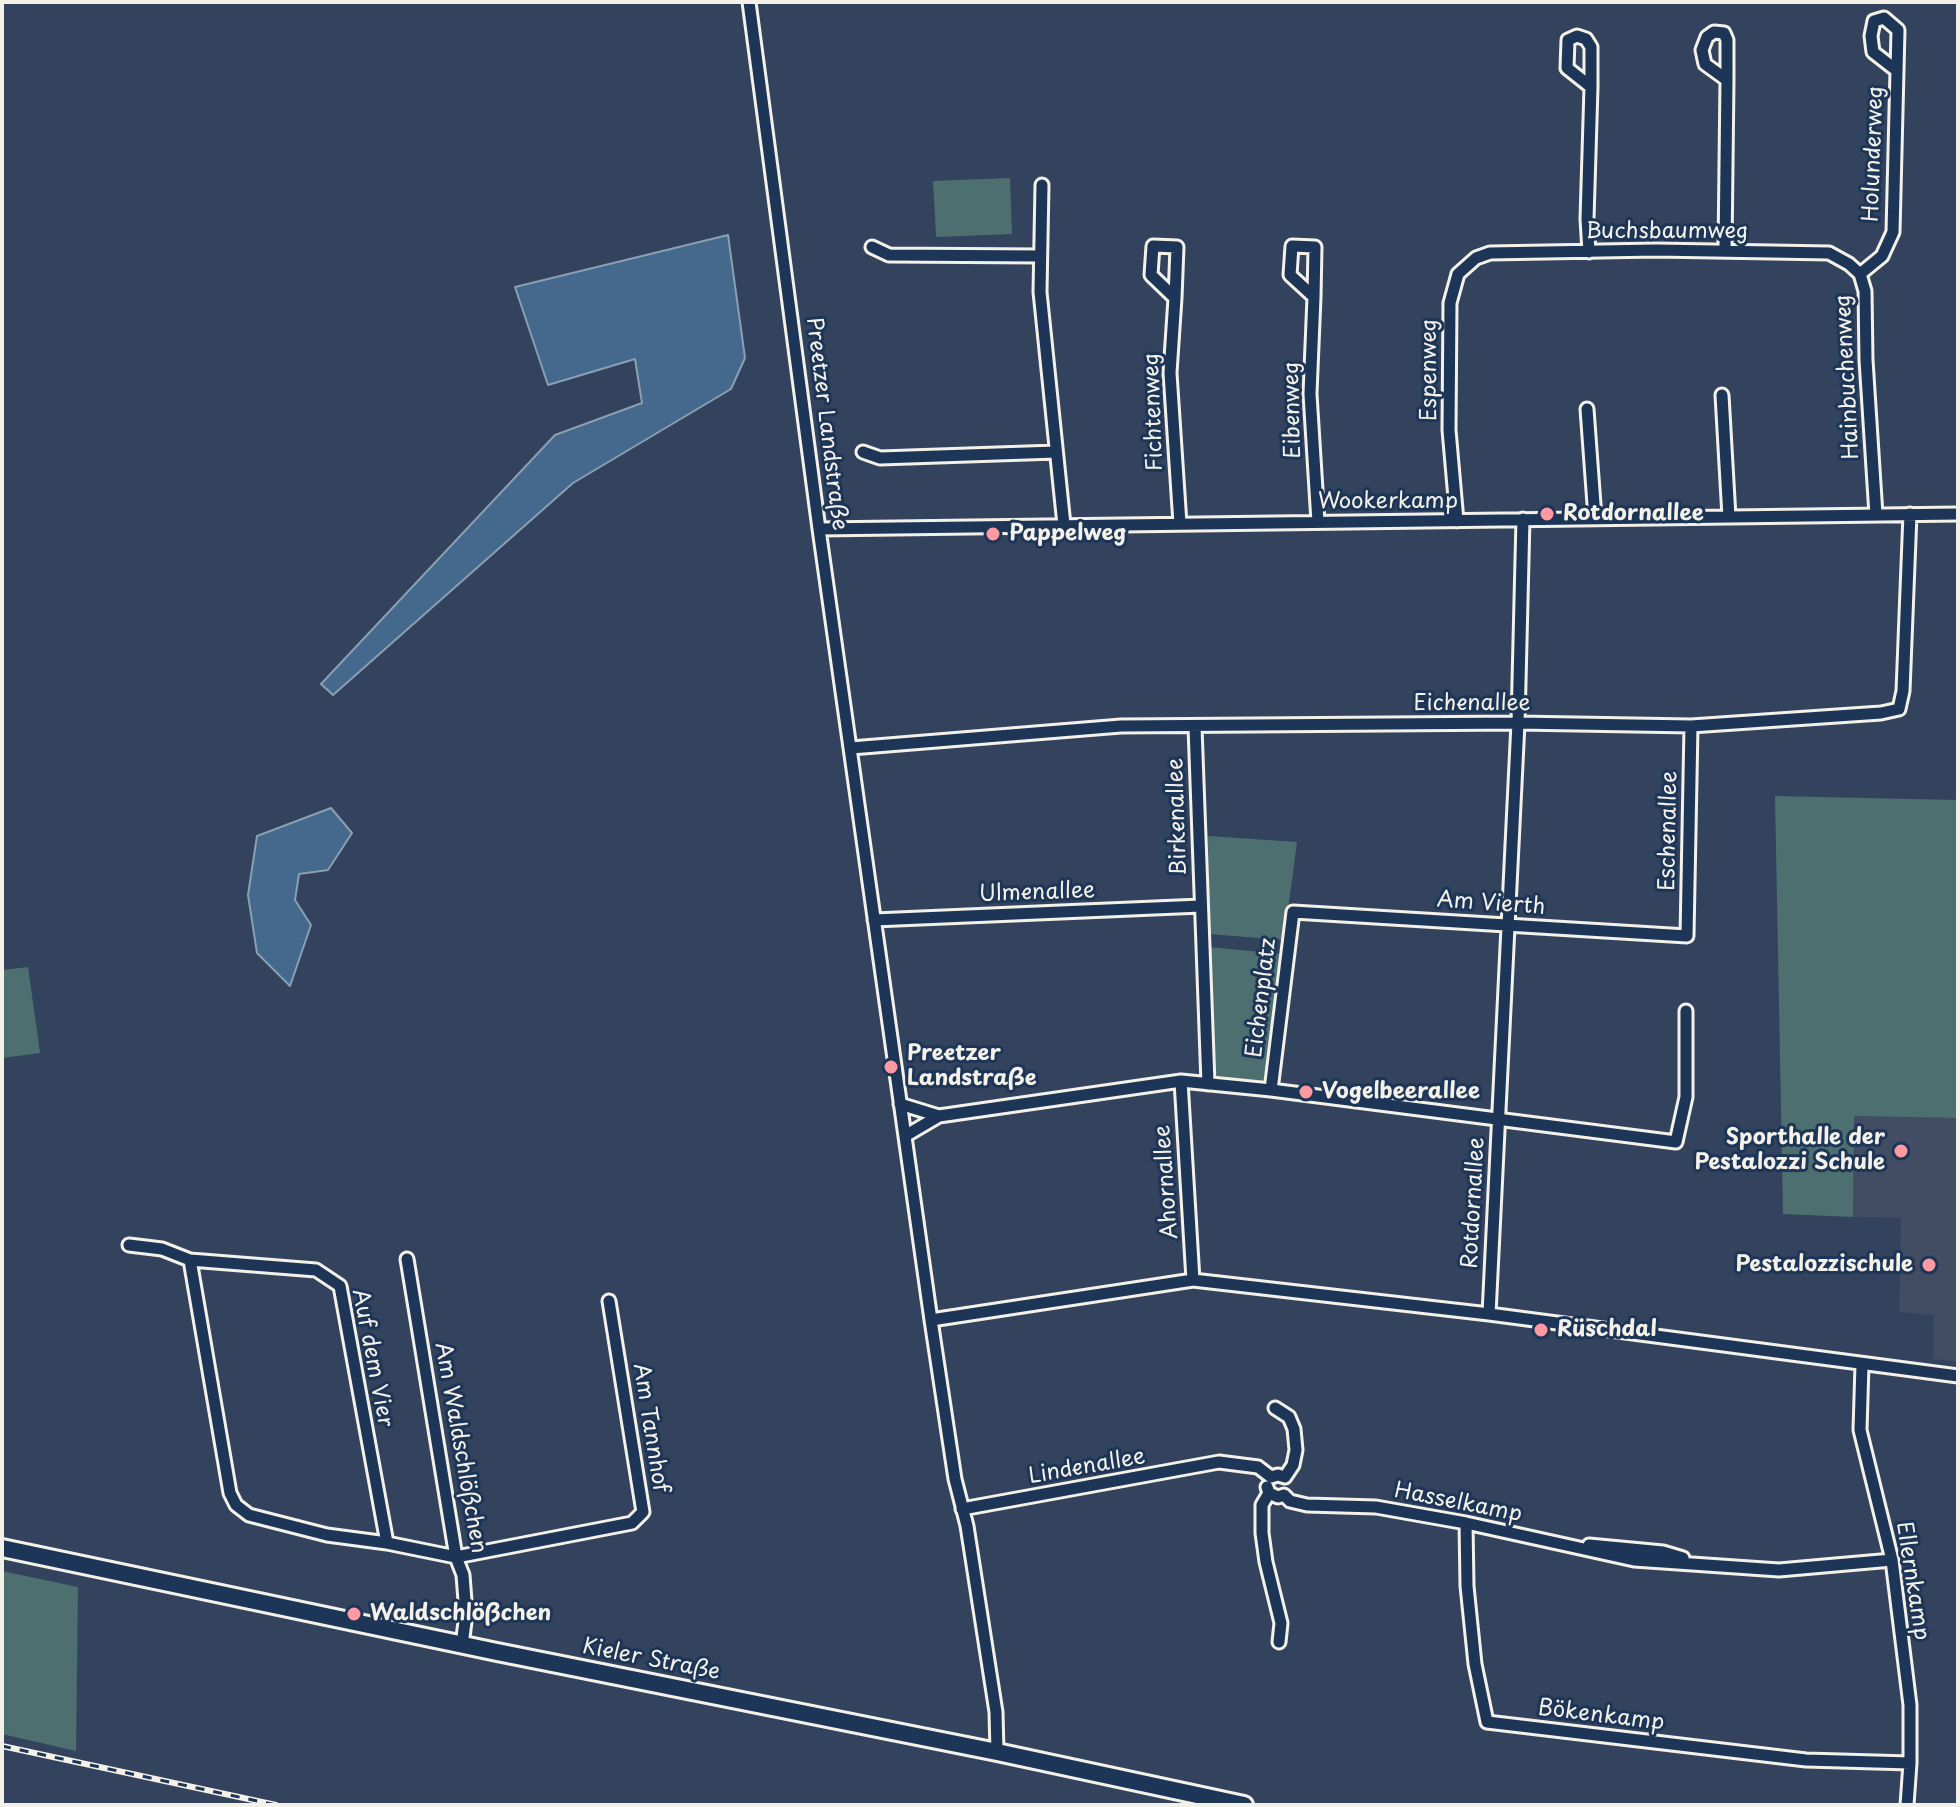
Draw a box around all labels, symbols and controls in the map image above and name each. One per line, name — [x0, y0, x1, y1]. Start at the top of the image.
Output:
street label: Holunderweg — [1858, 86, 1890, 222]
street label: Buchsbaumweg — [1586, 219, 1748, 245]
street label: Hainbuchenweg — [1830, 294, 1866, 460]
street label: Preetzer Landstraße — [800, 316, 852, 532]
street label: Espenweg — [1417, 319, 1443, 421]
street label: Fichtenweg — [1139, 352, 1169, 472]
street label: Eibenweg — [1279, 361, 1307, 459]
street label: Wookerkamp — [1318, 489, 1458, 515]
place label: Rotdornallee — [1563, 501, 1704, 527]
marker: Rotdornallee — [1538, 505, 1556, 523]
place label: Pappelweg — [1009, 521, 1127, 547]
marker: Pappelweg — [984, 525, 1002, 543]
street label: Eichenallee — [1413, 691, 1531, 717]
street label: Birkenallee — [1163, 758, 1193, 876]
street label: Eschenallee — [1655, 771, 1683, 891]
street label: Ulmenallee — [978, 878, 1096, 908]
street label: Am Vierth — [1436, 887, 1546, 921]
street label: Eichenplatz — [1242, 937, 1282, 1059]
place label: Preetzer Landstraße — [907, 1041, 1037, 1092]
marker: Preetzer Landstraße — [882, 1058, 900, 1076]
place label: Vogelbeerallee — [1322, 1079, 1480, 1105]
marker: Vogelbeerallee — [1297, 1083, 1315, 1101]
street label: Ahornallee — [1150, 1124, 1184, 1240]
place label: Sporthalle der Pestalozzi Schule — [1694, 1125, 1885, 1176]
street label: Rotdornallee — [1457, 1137, 1491, 1269]
marker: Sporthalle der Pestalozzi Schule — [1892, 1142, 1910, 1160]
place label: Pestalozzischule — [1736, 1252, 1913, 1278]
marker: Pestalozzischule — [1920, 1256, 1938, 1274]
street label: Auf dem Vier — [346, 1287, 398, 1429]
place label: Rüschdal — [1557, 1317, 1657, 1343]
marker: Rüschdal — [1532, 1321, 1550, 1339]
street label: Am Waldschlößchen — [428, 1340, 492, 1556]
street label: Am Tannhof — [627, 1361, 673, 1495]
street label: Lindenallee — [1027, 1444, 1147, 1490]
street label: Hasselkamp — [1392, 1478, 1524, 1528]
street label: Ellernkamp — [1890, 1520, 1934, 1642]
place label: Waldschlößchen — [370, 1601, 551, 1627]
marker: Waldschlößchen — [345, 1605, 363, 1623]
street label: Kieler Straße — [580, 1634, 722, 1686]
street label: Bökenkamp — [1536, 1695, 1666, 1737]

